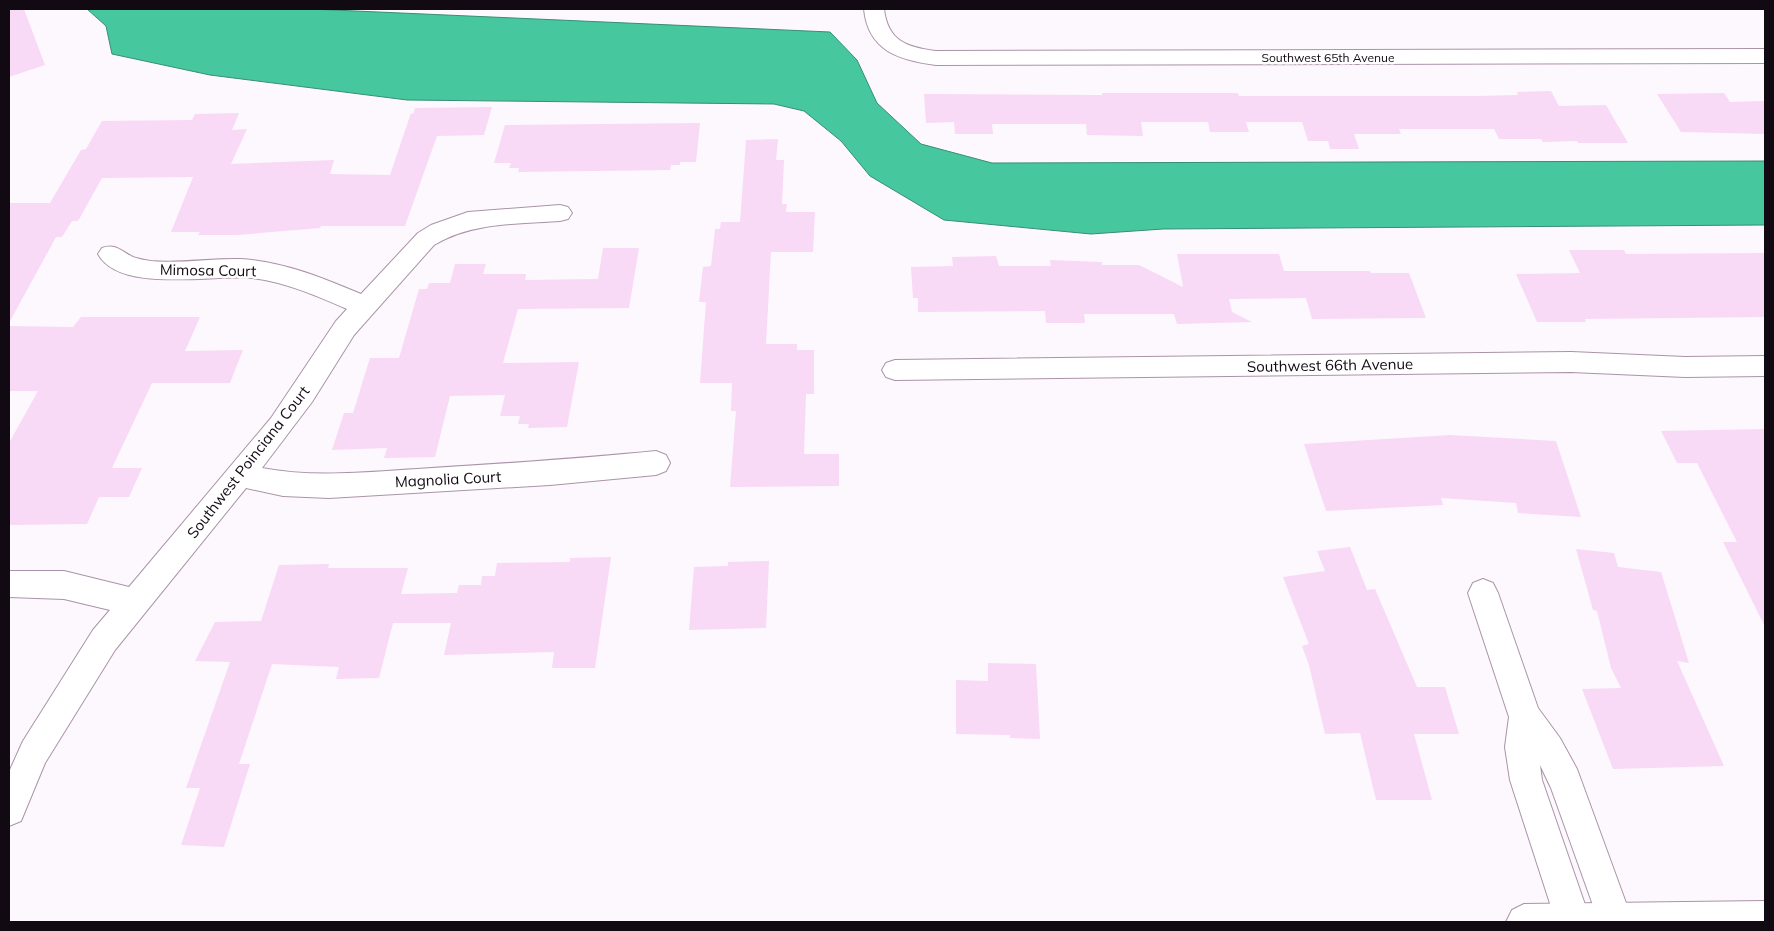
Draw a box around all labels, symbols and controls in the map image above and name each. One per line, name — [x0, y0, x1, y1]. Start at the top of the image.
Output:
street label: Southwest 65th Avenue — [1261, 50, 1395, 65]
street label: Mimosa Court — [160, 260, 256, 280]
street label: Southwest 66th Avenue — [1247, 354, 1413, 376]
street label: Southwest Poinciana Court — [183, 382, 313, 542]
street label: Magnolia Court — [394, 467, 502, 491]

